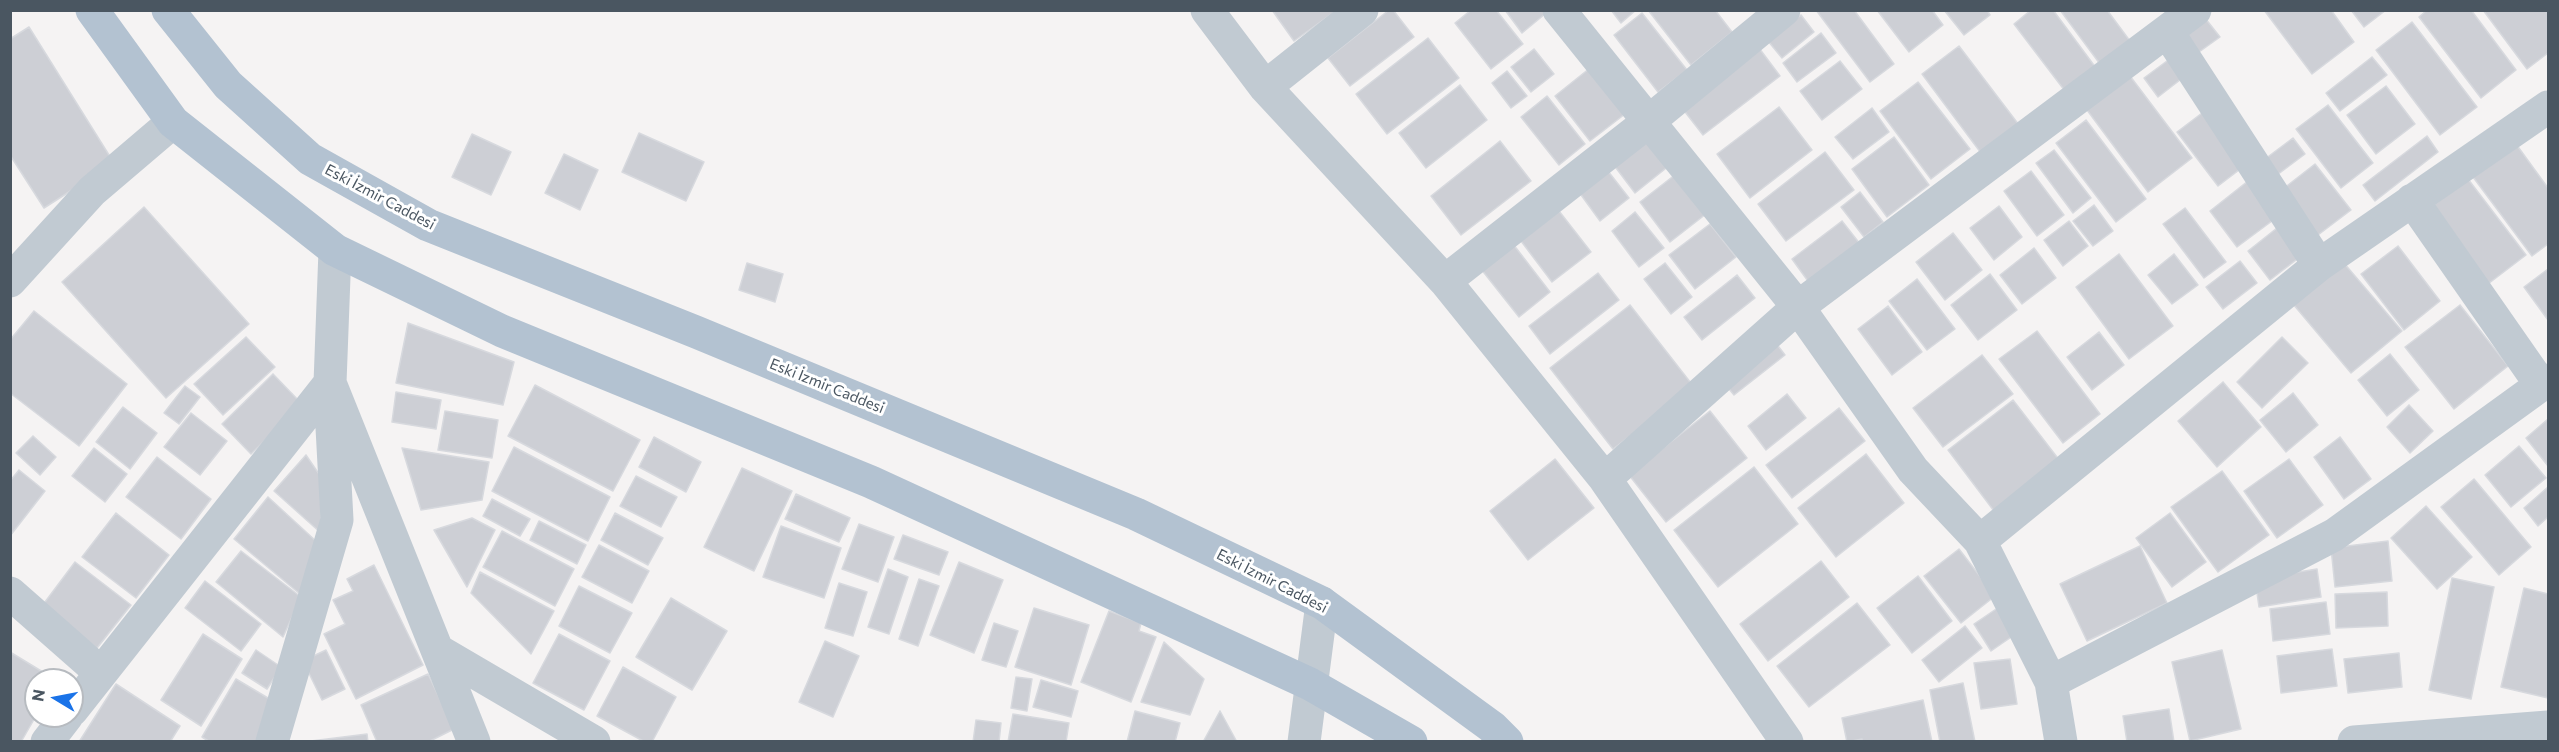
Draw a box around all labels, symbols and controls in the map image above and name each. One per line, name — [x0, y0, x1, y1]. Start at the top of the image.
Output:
street label: Eski İzmir Caddesi — [322, 160, 438, 234]
street label: Eski İzmir Caddesi — [767, 355, 887, 417]
street label: Eski İzmir Caddesi — [1214, 545, 1330, 617]
north arrow — [24, 668, 84, 728]
text: N — [27, 688, 48, 703]

